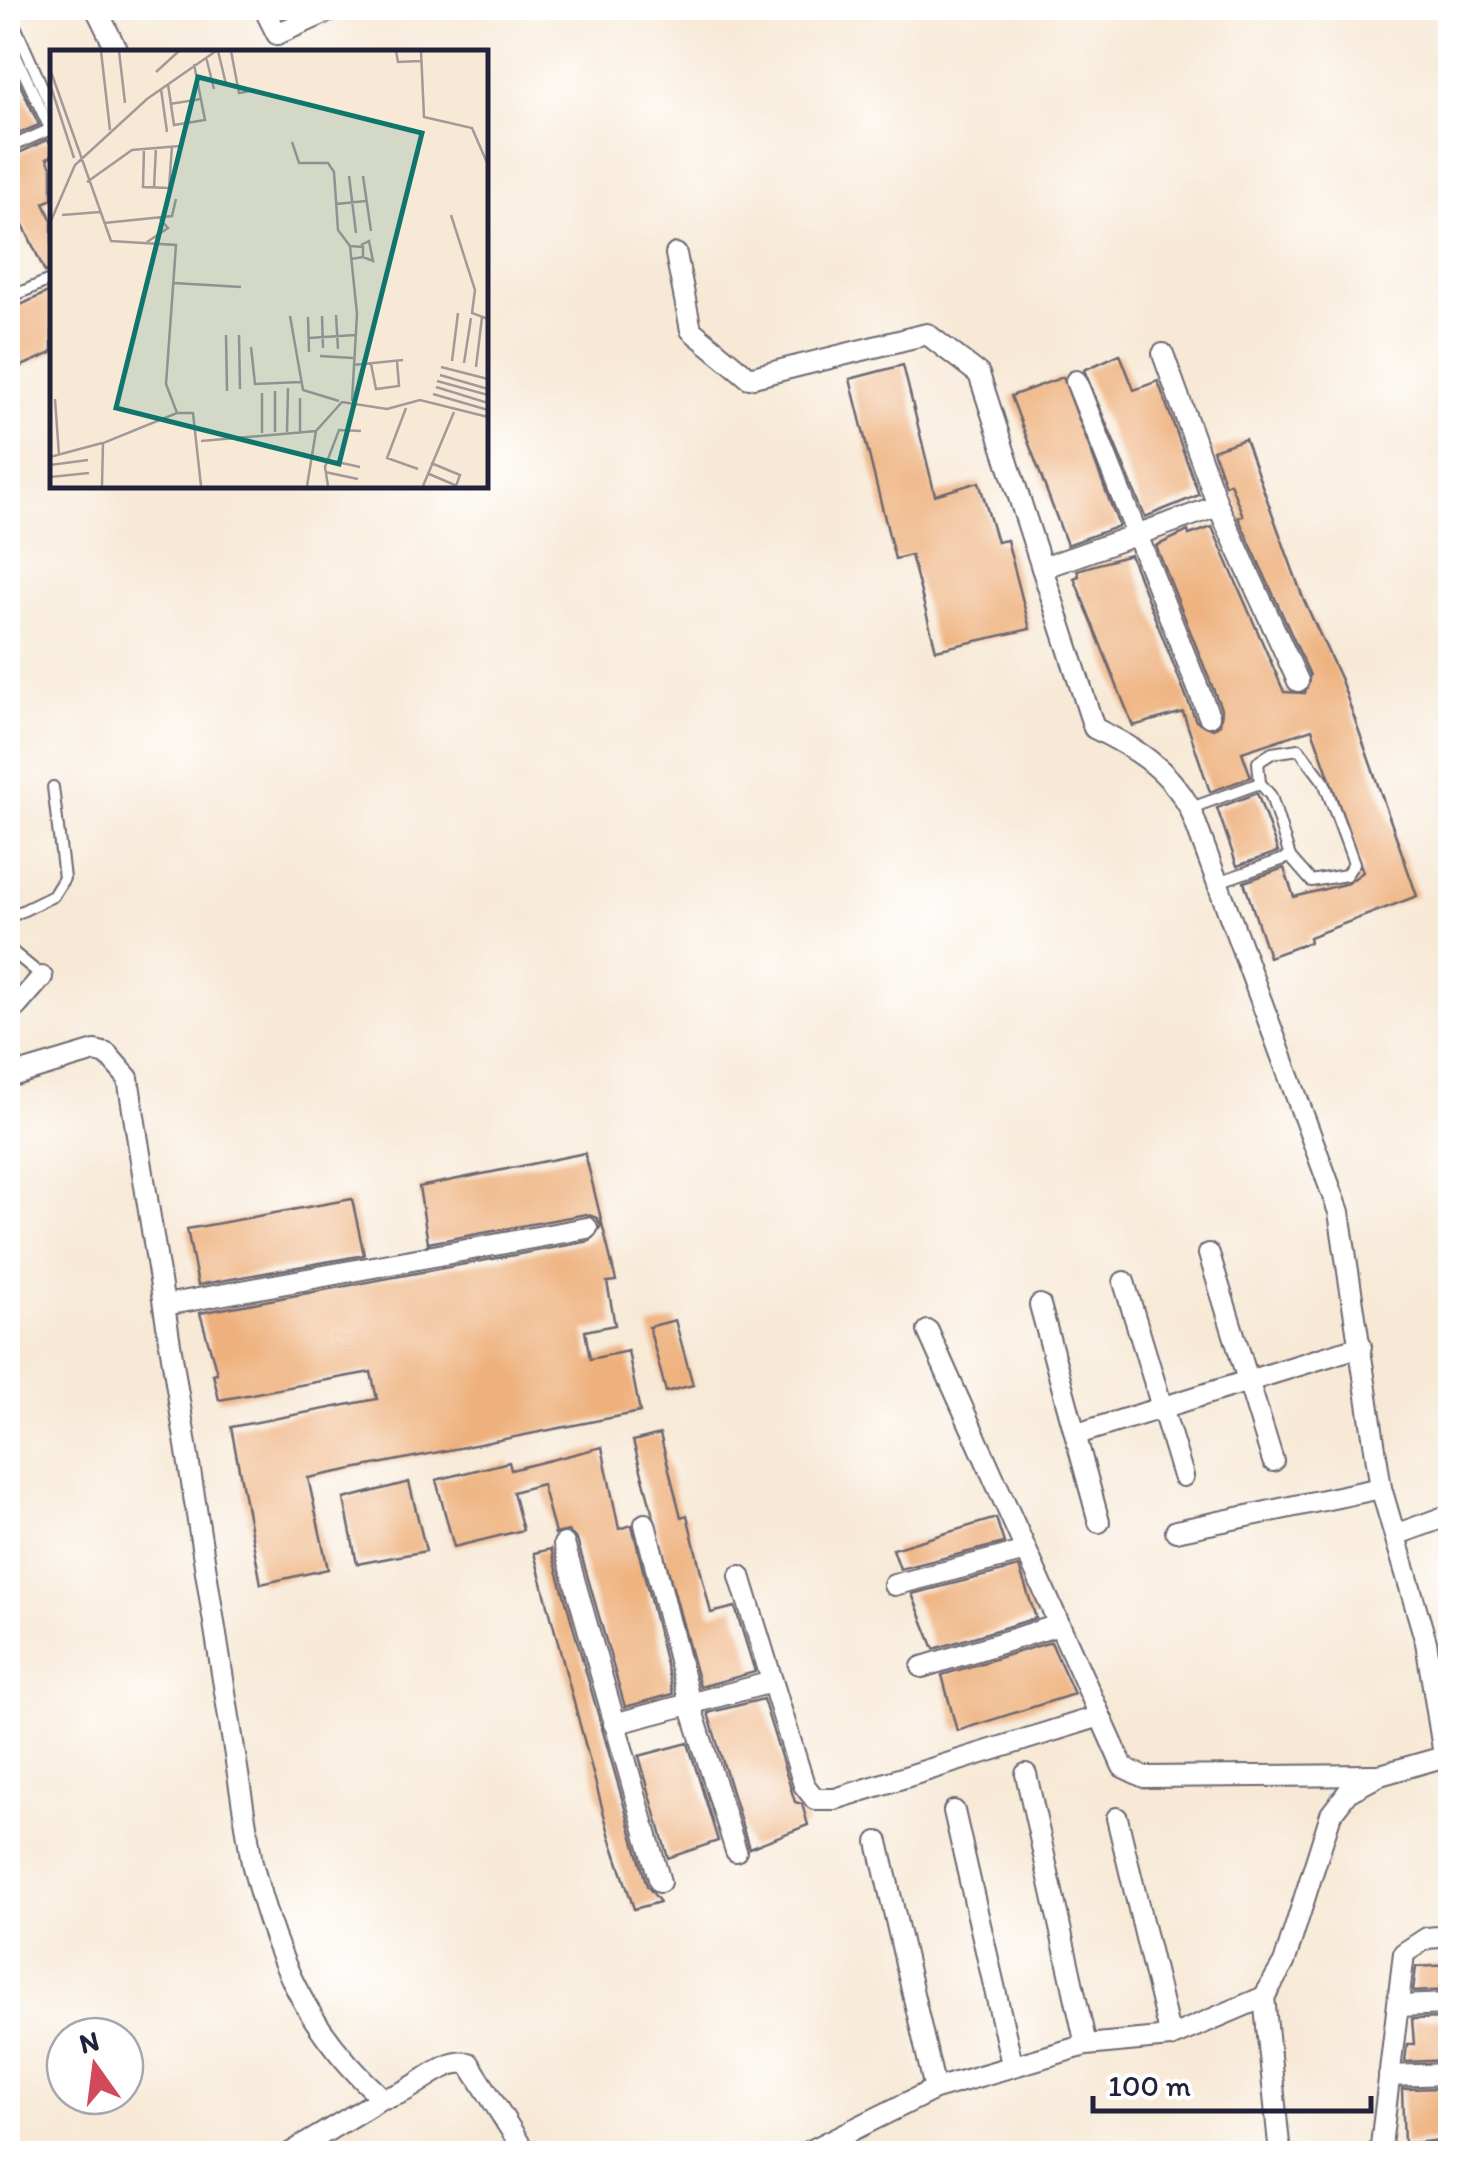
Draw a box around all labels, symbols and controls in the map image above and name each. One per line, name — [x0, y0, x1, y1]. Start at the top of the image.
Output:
inset map — [50, 50, 488, 488]
north arrow — [45, 2016, 145, 2116]
text: N — [76, 2023, 102, 2061]
scale bar — [1093, 2051, 1370, 2113]
text: 100 m — [1108, 2067, 1191, 2104]

